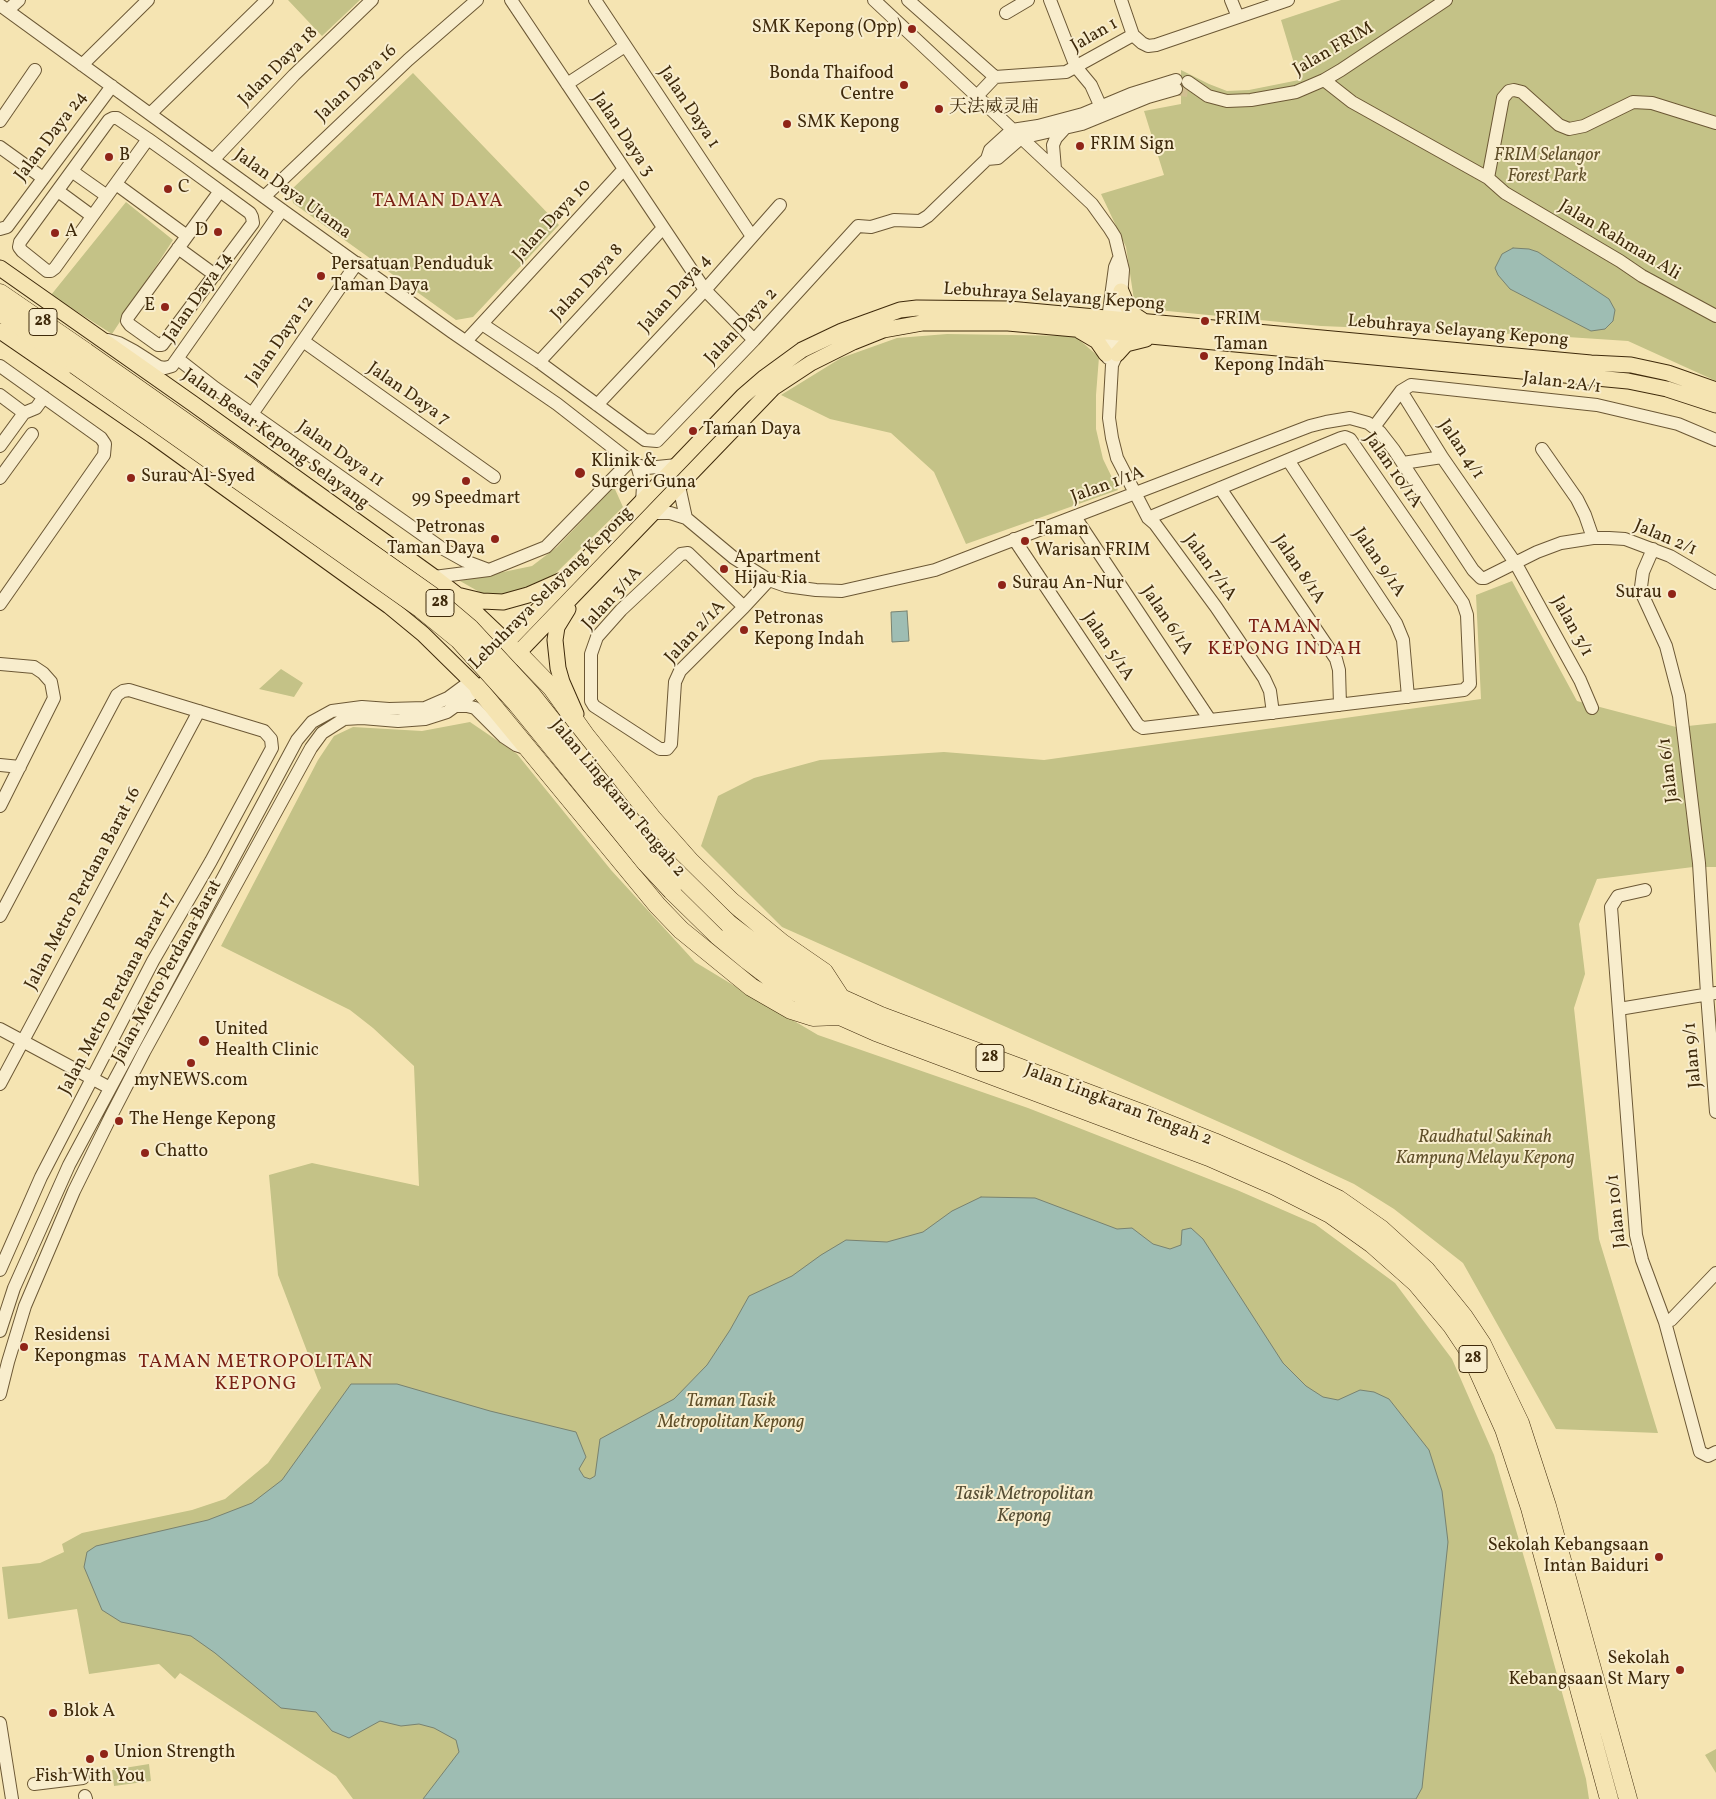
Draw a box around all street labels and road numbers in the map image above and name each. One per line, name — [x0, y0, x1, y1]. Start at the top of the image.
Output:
street label: Jalan 1 — [1068, 14, 1122, 58]
street label: Jalan FRIM — [1290, 18, 1378, 82]
street label: Jalan Daya 18 — [235, 23, 323, 111]
street label: Jalan Daya 16 — [312, 41, 402, 127]
street label: Jalan Daya 1 — [653, 63, 723, 153]
street label: Jalan Daya 24 — [11, 88, 93, 186]
street label: Jalan Daya 3 — [586, 89, 658, 181]
street label: Jalan Daya Utama — [229, 145, 355, 245]
street label: Jalan Daya 10 — [509, 175, 597, 267]
street label: Jalan Rahman Ali — [1554, 196, 1684, 286]
street label: Jalan Daya 8 — [547, 240, 629, 326]
street label: Jalan Daya 14 — [160, 249, 238, 347]
street label: Jalan Daya 4 — [635, 250, 717, 338]
street label: Lebuhraya Selayang Kepong — [943, 279, 1165, 317]
street label: Jalan Daya 2 — [701, 284, 783, 370]
street label: Jalan Daya 12 — [242, 292, 320, 390]
road number: 28 — [29, 308, 57, 336]
street label: Lebuhraya Selayang Kepong — [1346, 312, 1570, 352]
street label: Jalan Daya 7 — [362, 359, 454, 431]
street label: Jalan Besar Kepong Selayang — [177, 365, 373, 515]
street label: Jalan 2A/1 — [1522, 368, 1602, 400]
street label: Jalan 4/1 — [1432, 416, 1488, 484]
street label: Jalan Daya 11 — [292, 417, 388, 493]
street label: Jalan 10/1A — [1358, 429, 1426, 513]
street label: Jalan 1/1A — [1068, 463, 1148, 509]
street label: Lebuhraya Selayang Kepong — [466, 503, 638, 675]
street label: Jalan 2/1 — [1630, 516, 1700, 562]
street label: Jalan 9/1A — [1347, 524, 1409, 602]
street label: Jalan 7/1A — [1178, 530, 1240, 606]
street label: Jalan 8/1A — [1267, 531, 1329, 609]
street label: Jalan 3/1A — [578, 563, 648, 635]
street label: Jalan 6/1A — [1135, 582, 1197, 660]
road number: 28 — [426, 590, 454, 616]
street label: Jalan 3/1 — [1546, 593, 1596, 661]
street label: Jalan 2/1A — [661, 597, 731, 669]
street label: Jalan 5/1A — [1076, 609, 1138, 685]
street label: Jalan Lingkaran Tengah 2 — [545, 716, 689, 882]
street label: Jalan 6/1 — [1655, 736, 1685, 804]
street label: Jalan Metro Perdana Barat 16 — [21, 784, 147, 994]
street label: Jalan Metro Perdana Barat — [108, 876, 228, 1068]
street label: Jalan Metro Perdana Barat 17 — [55, 889, 181, 1099]
street label: Jalan 9/1 — [1680, 1021, 1708, 1089]
road number: 28 — [976, 1044, 1004, 1072]
street label: Jalan Lingkaran Tengah 2 — [1021, 1060, 1215, 1152]
street label: Jalan 10/1 — [1603, 1173, 1633, 1249]
road number: 28 — [1459, 1346, 1487, 1372]

